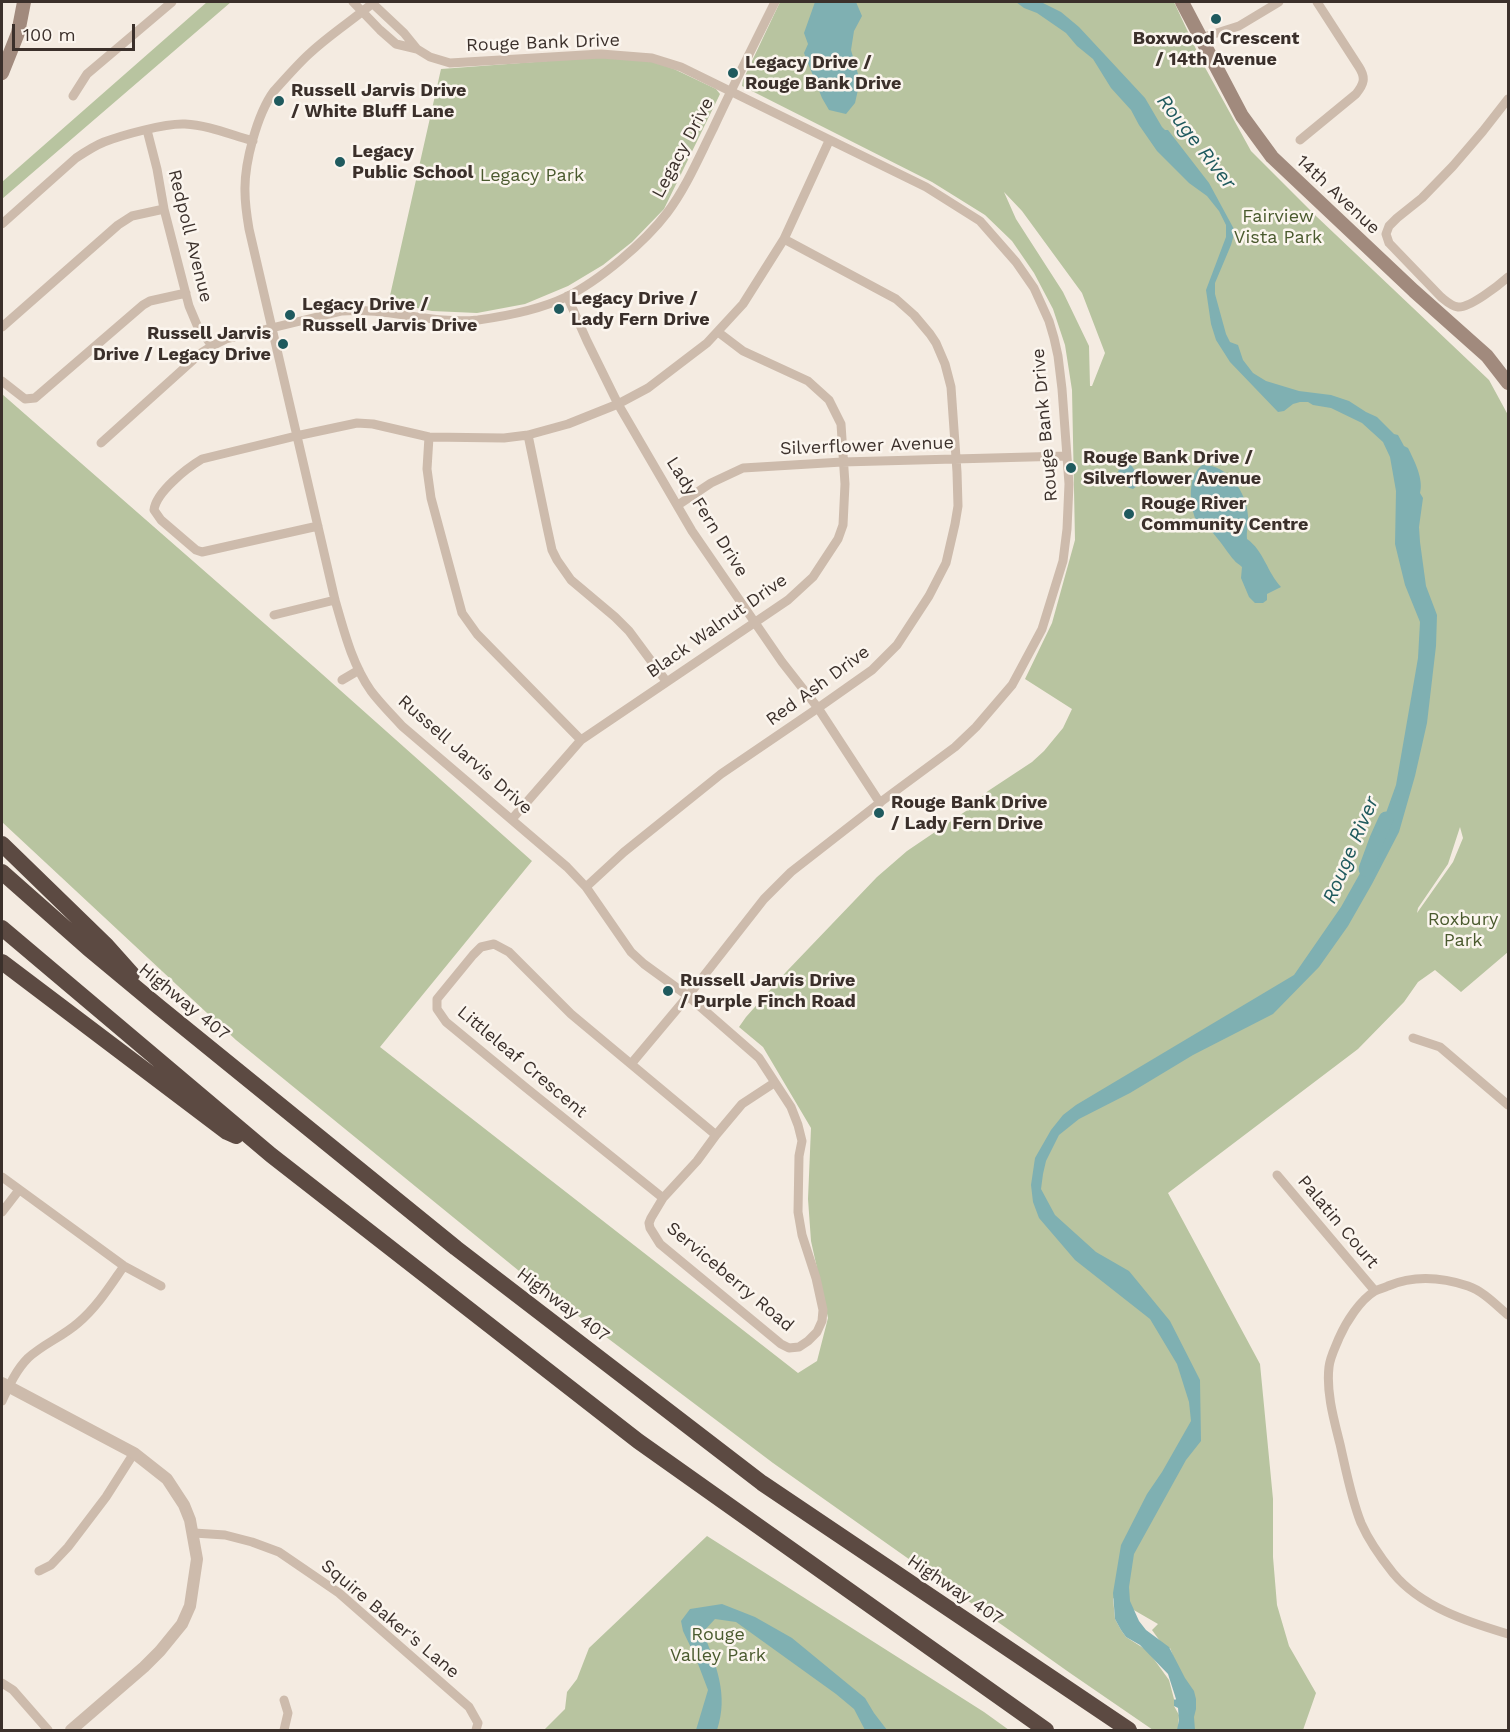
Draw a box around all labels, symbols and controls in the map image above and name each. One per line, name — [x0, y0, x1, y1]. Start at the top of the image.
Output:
scale bar — [15, 12, 138, 50]
marker: Boxwood Crescent / 14th Avenue — [1209, 12, 1223, 26]
text: 100 m — [23, 24, 76, 45]
place label: Boxwood Crescent / 14th Avenue — [1133, 28, 1299, 70]
street label: Rouge Bank Drive — [466, 30, 620, 56]
place label: Legacy Drive / Rouge Bank Drive — [745, 52, 901, 94]
marker: Legacy Drive / Rouge Bank Drive — [726, 66, 740, 80]
place label: Russell Jarvis Drive / White Bluff Lane — [291, 80, 466, 122]
water label: Rouge River — [1152, 90, 1240, 194]
marker: Russell Jarvis Drive / White Bluff Lane — [272, 94, 286, 108]
street label: Legacy Drive — [648, 94, 718, 202]
place label: Legacy Public School — [352, 141, 473, 184]
street label: 14th Avenue — [1292, 151, 1384, 239]
marker: Legacy Public School — [333, 155, 347, 169]
park label: Legacy Park — [480, 165, 584, 187]
street label: Redpoll Avenue — [163, 167, 217, 305]
park label: Fairview Vista Park — [1234, 206, 1322, 248]
place label: Legacy Drive / Lady Fern Drive — [571, 288, 710, 330]
place label: Legacy Drive / Russell Jarvis Drive — [302, 294, 477, 336]
marker: Legacy Drive / Lady Fern Drive — [552, 302, 566, 316]
marker: Legacy Drive / Russell Jarvis Drive — [283, 308, 297, 322]
place label: Russell Jarvis Drive / Legacy Drive — [93, 323, 271, 366]
marker: Russell Jarvis Drive / Legacy Drive — [276, 337, 290, 351]
street label: Rouge Bank Drive — [1028, 347, 1062, 503]
street label: Silverflower Avenue — [780, 432, 954, 460]
place label: Rouge Bank Drive / Silverflower Avenue — [1083, 447, 1261, 490]
street label: Lady Fern Drive — [661, 453, 753, 581]
marker: Rouge Bank Drive / Silverflower Avenue — [1064, 461, 1078, 475]
place label: Rouge River Community Centre — [1141, 493, 1308, 536]
marker: Rouge River Community Centre — [1122, 507, 1136, 521]
street label: Black Walnut Drive — [642, 569, 792, 683]
street label: Red Ash Drive — [762, 641, 874, 731]
street label: Russell Jarvis Drive — [393, 691, 537, 819]
place label: Rouge Bank Drive / Lady Fern Drive — [891, 792, 1047, 834]
water label: Rouge River — [1318, 793, 1384, 907]
marker: Rouge Bank Drive / Lady Fern Drive — [872, 806, 886, 820]
park label: Roxbury Park — [1428, 909, 1498, 952]
street label: Highway 407 — [134, 959, 234, 1045]
place label: Russell Jarvis Drive / Purple Finch Road — [680, 970, 856, 1012]
marker: Russell Jarvis Drive / Purple Finch Road — [661, 984, 675, 998]
street label: Littleleaf Crescent — [453, 1001, 591, 1123]
street label: Palatin Court — [1293, 1171, 1383, 1273]
street label: Serviceberry Road — [662, 1217, 798, 1337]
street label: Highway 407 — [512, 1263, 614, 1347]
street label: Highway 407 — [903, 1550, 1007, 1630]
street label: Squire Baker's Lane — [316, 1555, 464, 1683]
park label: Rouge Valley Park — [670, 1624, 766, 1666]

